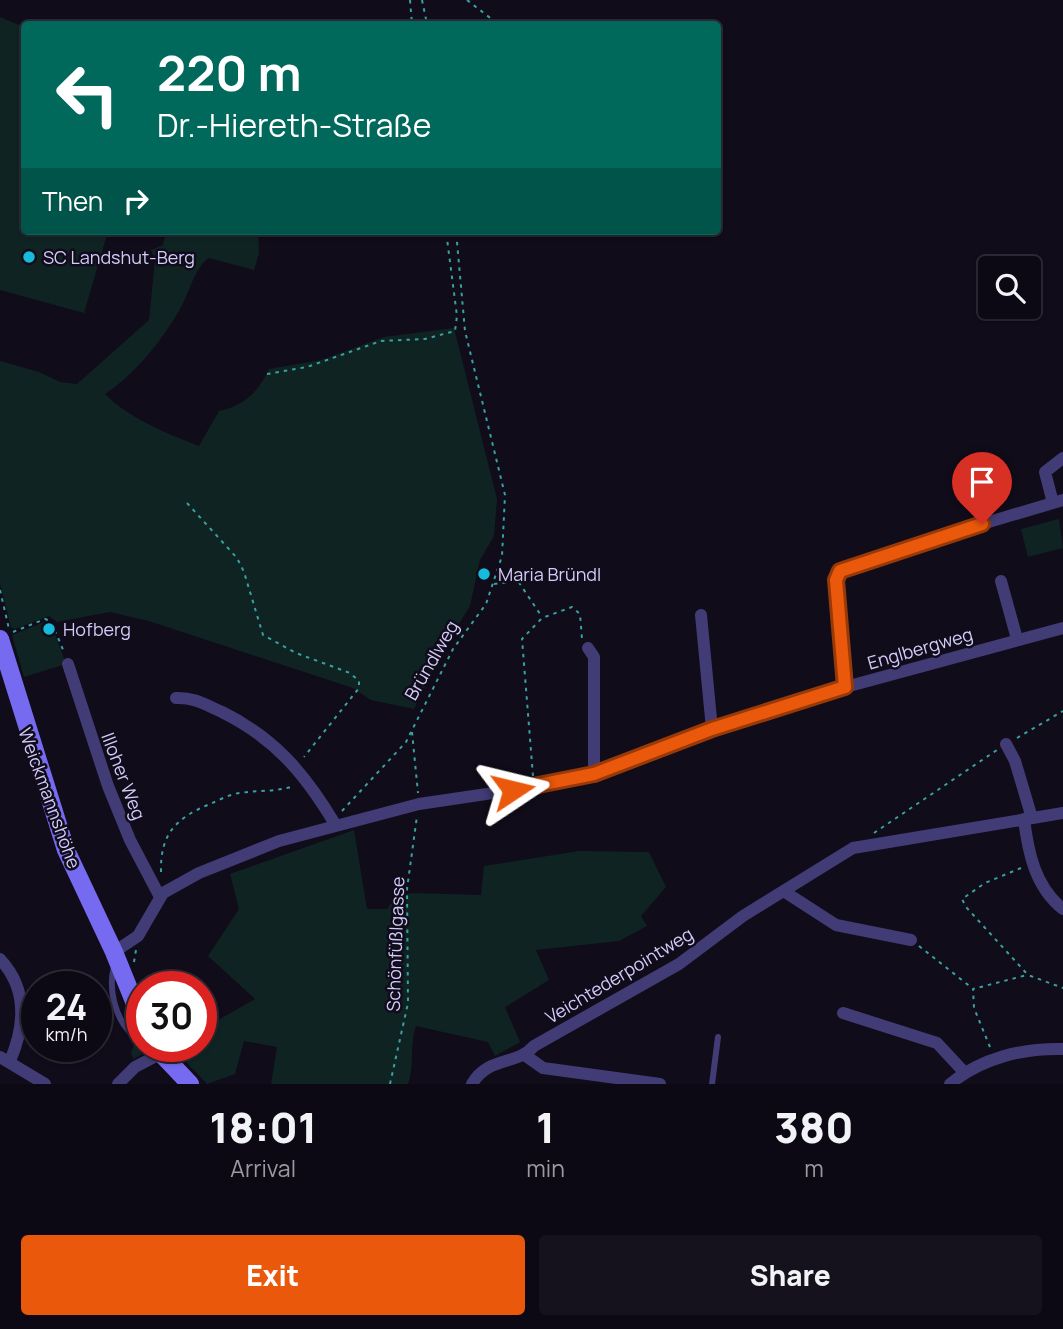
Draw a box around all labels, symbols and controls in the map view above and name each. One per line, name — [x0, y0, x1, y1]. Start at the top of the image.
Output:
text: 220 m — [157, 39, 301, 106]
icon: left — [42, 49, 133, 140]
text: Dr.-Hiereth-Straße — [157, 103, 431, 147]
icon: right — [117, 182, 155, 220]
text: Then — [42, 183, 103, 219]
place label: SC Landshut-Berg — [43, 245, 195, 269]
marker: SC Landshut-Berg — [21, 249, 37, 265]
map controls — [978, 256, 1041, 319]
button: search — [978, 256, 1041, 319]
pin — [952, 452, 1012, 524]
icon: arrive — [963, 463, 1001, 501]
place label: Maria Bründl — [498, 562, 601, 586]
marker: Maria Bründl — [476, 566, 492, 582]
street label: Bründlweg — [399, 616, 463, 704]
place label: Hofberg — [63, 617, 131, 641]
marker: Hofberg — [41, 621, 57, 637]
street label: Englbergweg — [865, 622, 975, 674]
street label: Weickmannshöhe — [13, 724, 87, 872]
street label: Illoher Weg — [96, 729, 152, 823]
position arrow — [476, 753, 550, 827]
street label: Schönfüßlgasse — [381, 876, 409, 1012]
street label: Veichtederpointweg — [541, 921, 697, 1029]
speed limit sign: 30 — [126, 971, 217, 1062]
text: 24 — [46, 983, 87, 1031]
text: km/h — [46, 1022, 87, 1046]
text: 18:01 — [209, 1098, 317, 1156]
text: 1 — [536, 1098, 555, 1156]
text: 380 — [774, 1098, 854, 1156]
text: Arrival — [230, 1152, 296, 1184]
text: min — [526, 1152, 565, 1184]
text: m — [804, 1152, 824, 1184]
button: Exit — [21, 1235, 525, 1315]
button: Share — [539, 1235, 1042, 1315]

